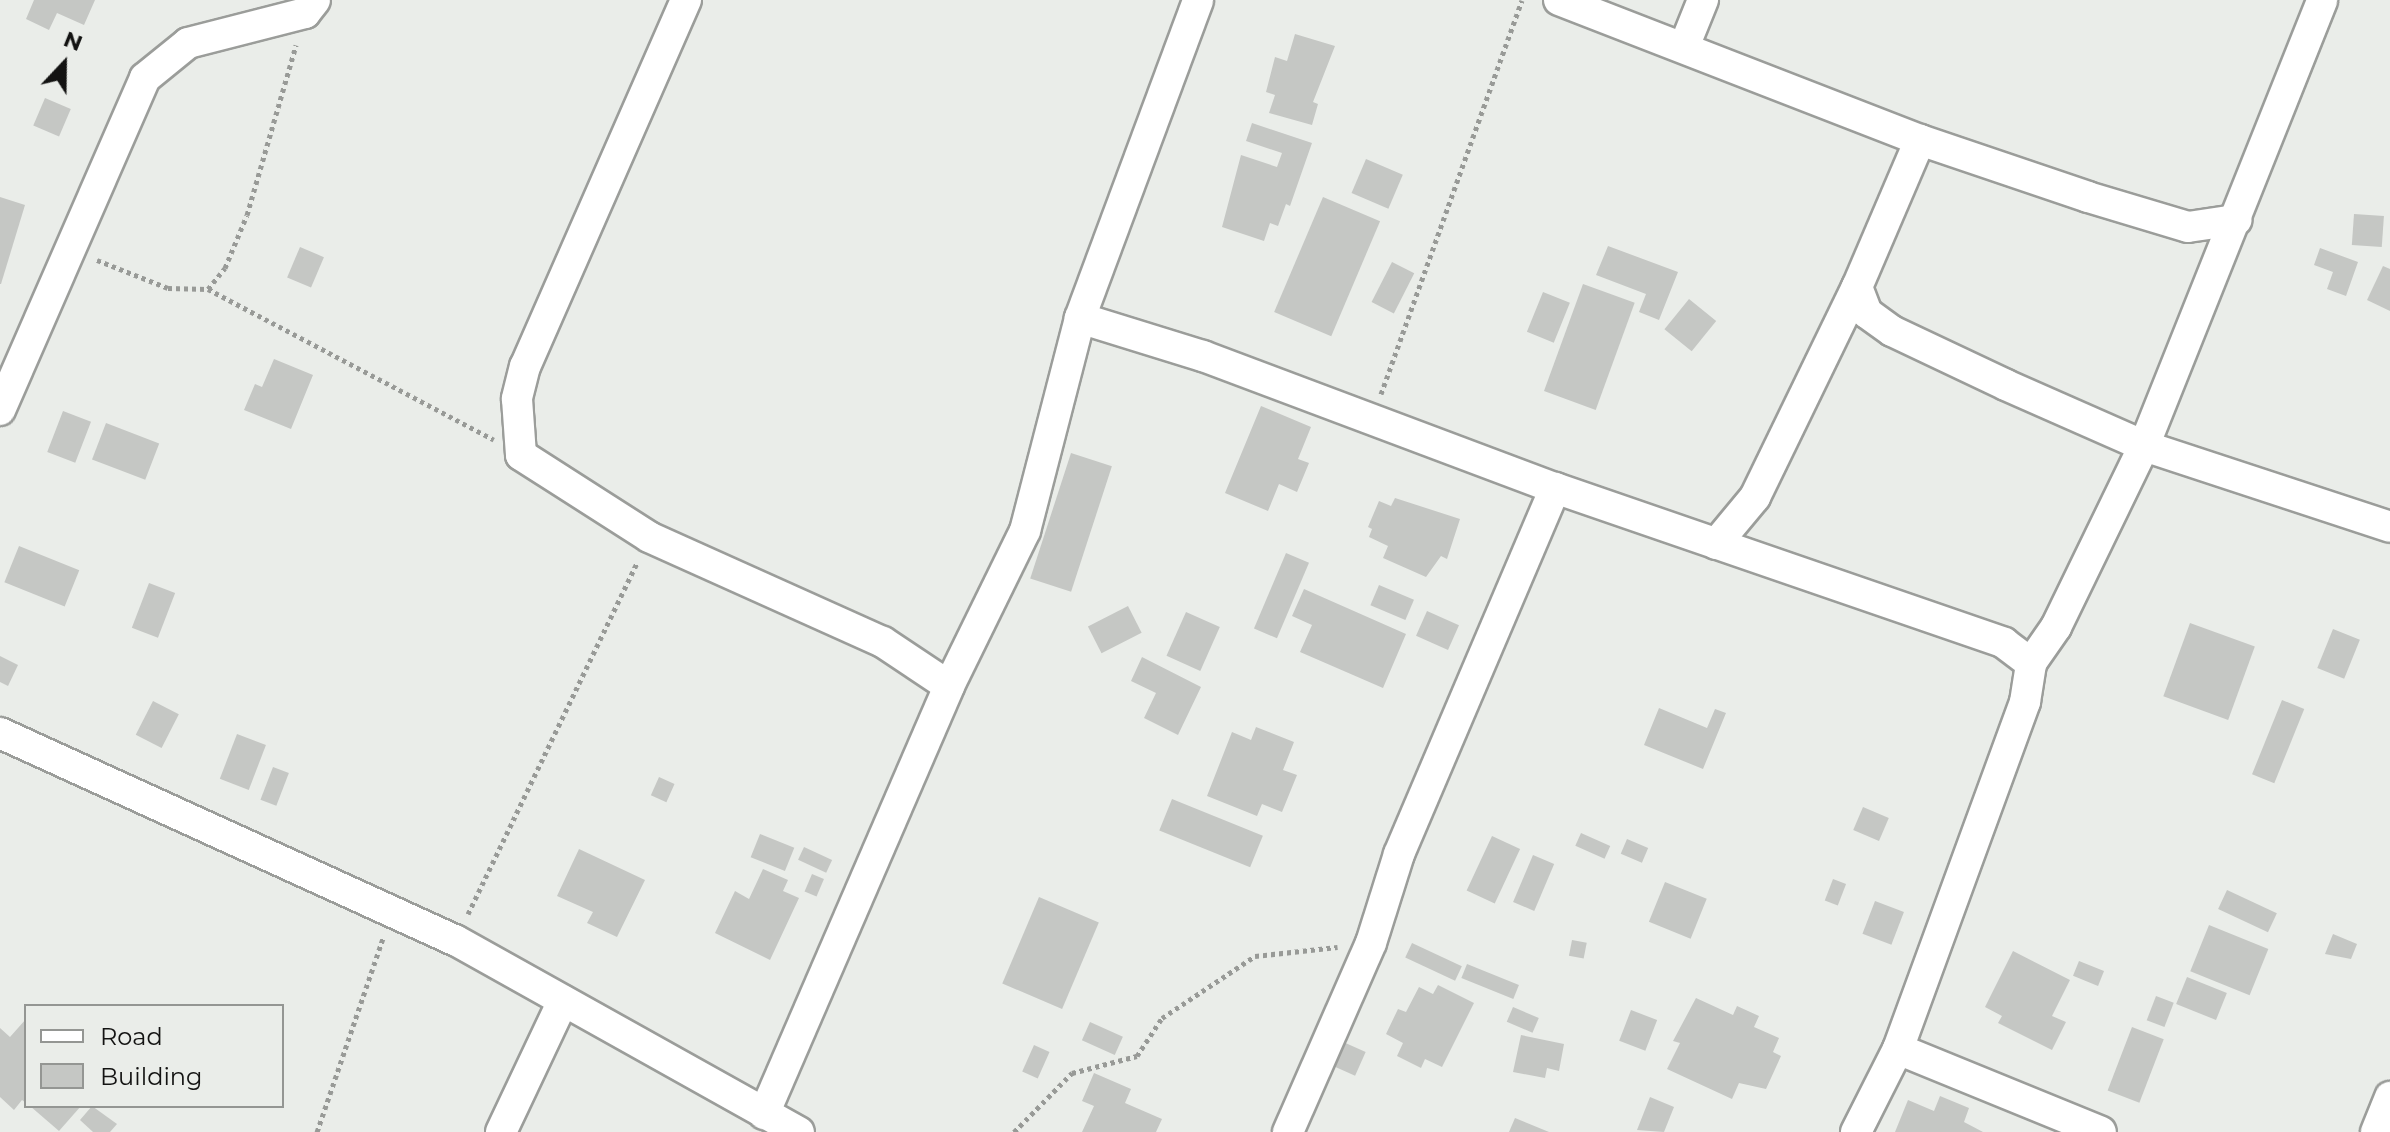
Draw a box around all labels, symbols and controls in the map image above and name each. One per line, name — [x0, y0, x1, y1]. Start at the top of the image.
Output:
north arrow — [24, 24, 104, 104]
text: N — [60, 25, 86, 57]
legend — [24, 1004, 284, 1108]
text: Road — [100, 1022, 163, 1051]
text: Building — [100, 1062, 203, 1091]

